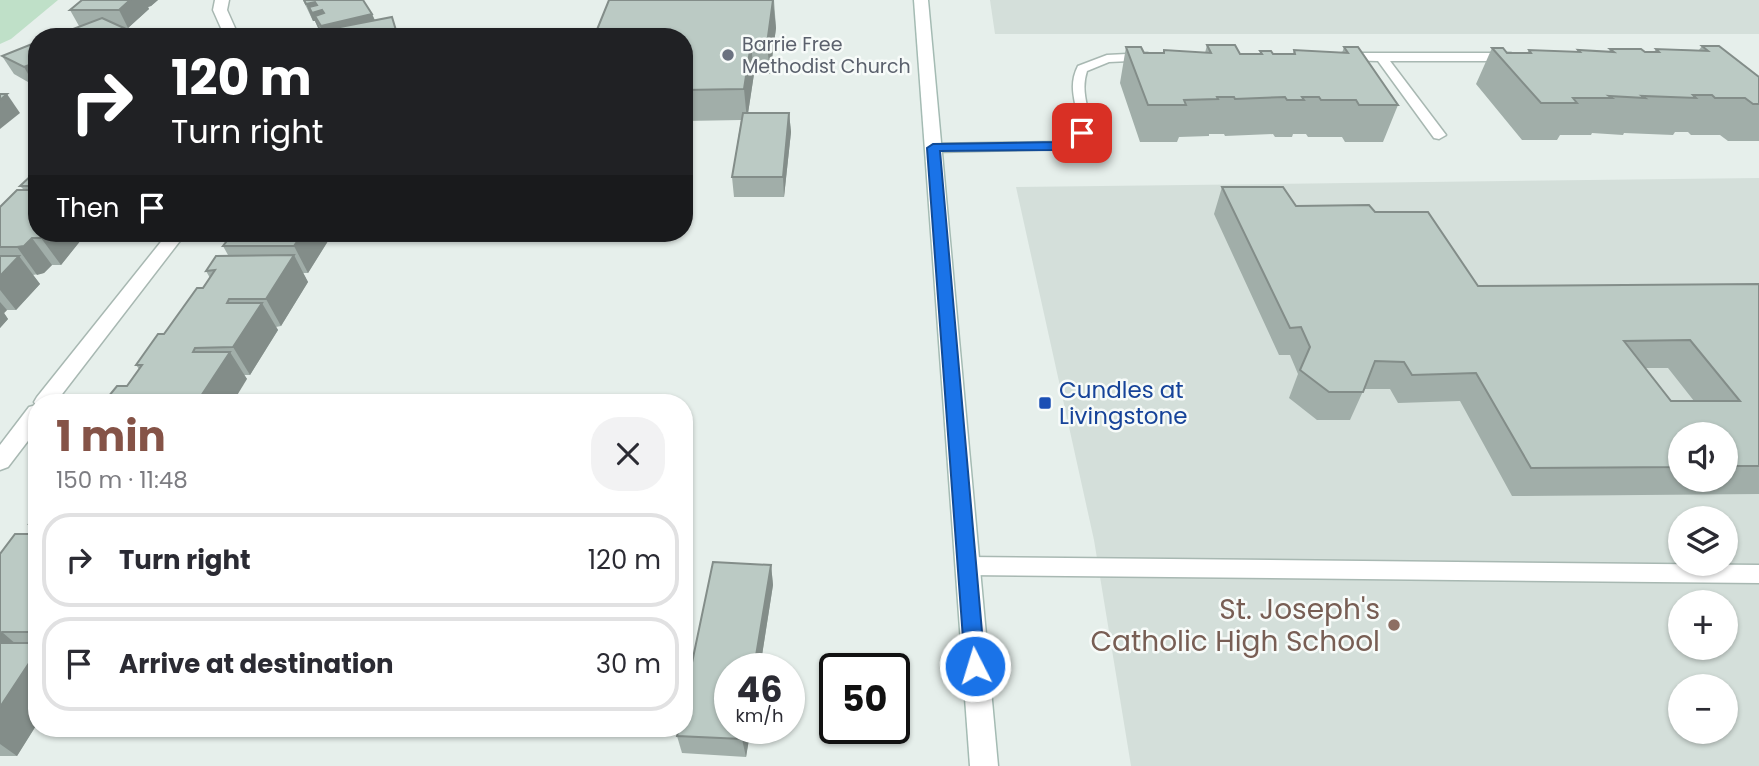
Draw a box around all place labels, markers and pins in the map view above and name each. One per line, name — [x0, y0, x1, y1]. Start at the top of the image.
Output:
place label: Barrie Free Methodist Church — [742, 31, 911, 80]
marker: Barrie Free Methodist Church — [720, 47, 736, 63]
pin — [1052, 103, 1112, 163]
place label: Cundles at Livingstone — [1059, 374, 1188, 432]
marker: Cundles at Livingstone — [1037, 395, 1053, 411]
place label: St. Joseph's Catholic High School — [1091, 590, 1380, 661]
marker: St. Joseph's Catholic High School — [1386, 617, 1402, 633]

